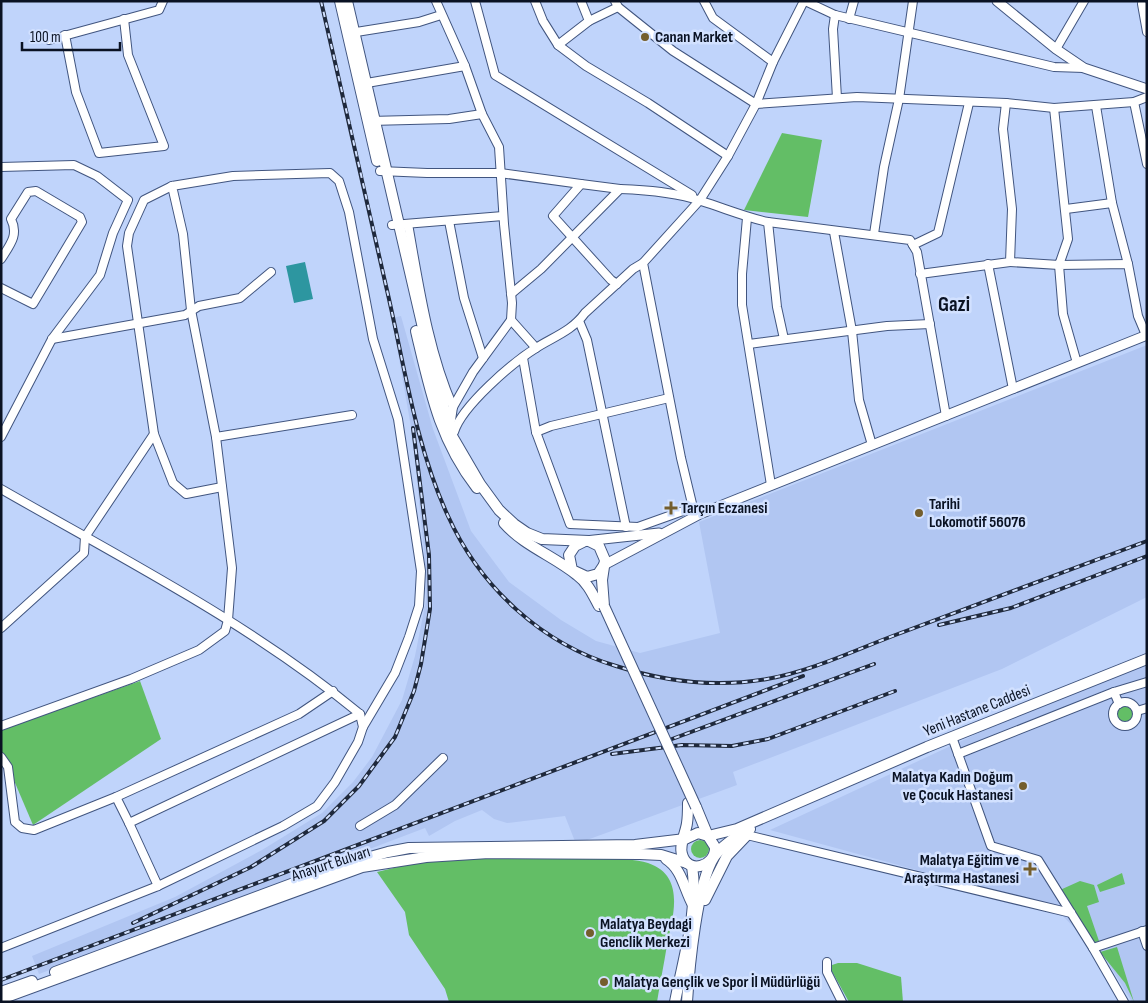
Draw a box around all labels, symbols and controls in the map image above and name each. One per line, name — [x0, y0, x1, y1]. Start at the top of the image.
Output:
scale bar — [22, 20, 120, 52]
text: 100 m — [30, 28, 61, 47]
place label: Canan Market — [655, 28, 733, 47]
marker: Canan Market — [639, 31, 651, 43]
district label: Gazi — [938, 292, 970, 317]
place label: Tarihi Lokomotif 56076 — [929, 495, 1026, 532]
place label: Tarçın Eczanesi — [681, 499, 767, 518]
marker: Tarçın Eczanesi — [665, 502, 677, 514]
marker: Tarihi Lokomotif 56076 — [913, 507, 925, 519]
street label: Yeni Hastane Caddesi — [921, 681, 1033, 741]
place label: Malatya Kadın Doğum ve Çocuk Hastanesi — [892, 768, 1013, 805]
marker: Malatya Kadın Doğum ve Çocuk Hastanesi — [1017, 780, 1029, 792]
street label: Anayurt Bulvarı — [288, 842, 373, 886]
place label: Malatya Eğitim ve Araştırma Hastanesi — [903, 851, 1019, 888]
marker: Malatya Eğitim ve Araştırma Hastanesi — [1023, 862, 1037, 876]
place label: Malatya Beydagi Genclik Merkezi — [600, 915, 692, 952]
marker: Malatya Beydagi Genclik Merkezi — [584, 927, 596, 939]
place label: Malatya Gençlik ve Spor İl Müdürlüğü — [614, 973, 820, 992]
marker: Malatya Gençlik ve Spor İl Müdürlüğü — [598, 976, 610, 988]

